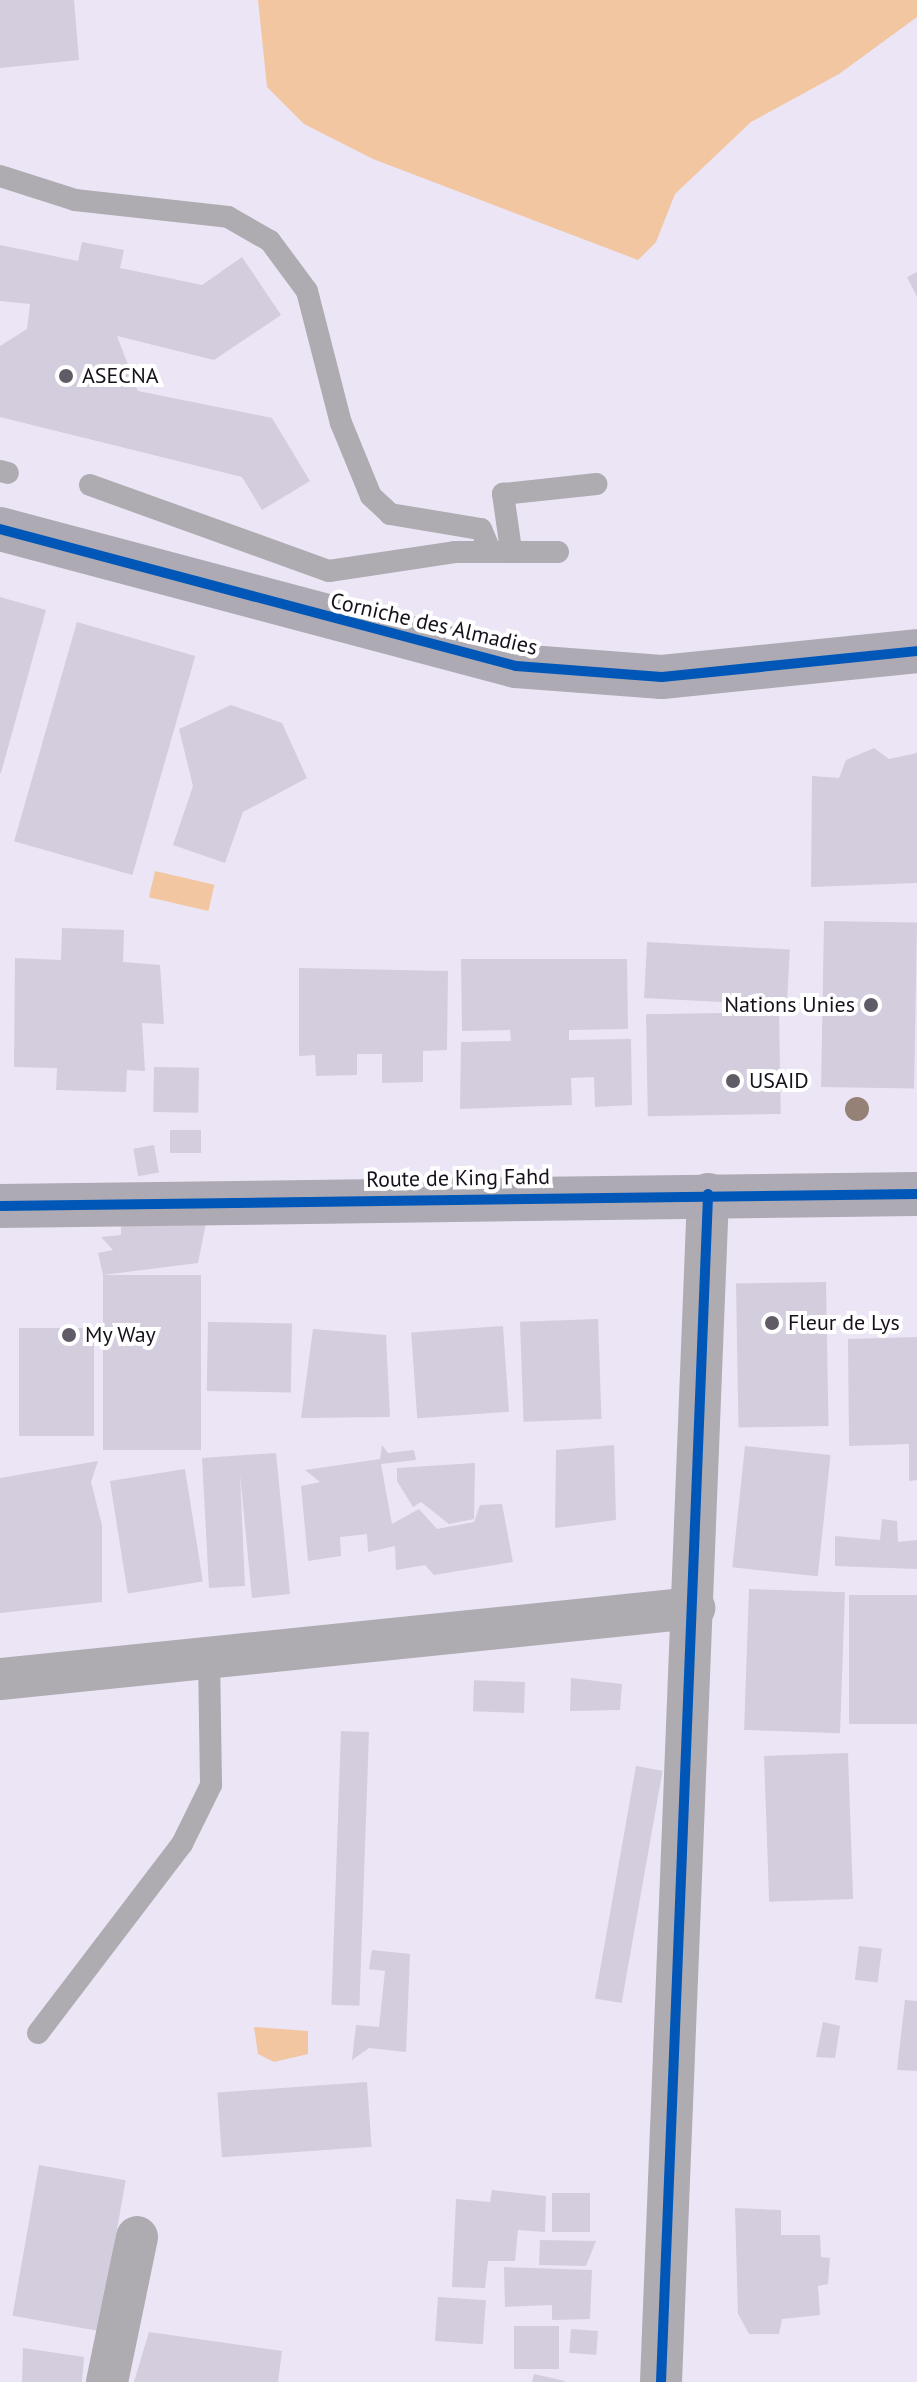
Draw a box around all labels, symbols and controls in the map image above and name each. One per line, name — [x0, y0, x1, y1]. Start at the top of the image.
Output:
place label: ASECNA — [82, 363, 159, 389]
marker: ASECNA — [57, 367, 75, 385]
street label: Corniche des Almadies — [328, 587, 540, 661]
place label: Nations Unies — [724, 992, 855, 1018]
marker: Nations Unies — [862, 996, 880, 1014]
place label: USAID — [749, 1068, 809, 1094]
marker: USAID — [724, 1072, 742, 1090]
street label: Route de King Fahd — [366, 1163, 550, 1193]
place label: Fleur de Lys — [788, 1310, 900, 1336]
marker: Fleur de Lys — [763, 1314, 781, 1332]
place label: My Way — [85, 1322, 157, 1348]
marker: My Way — [60, 1326, 78, 1344]

